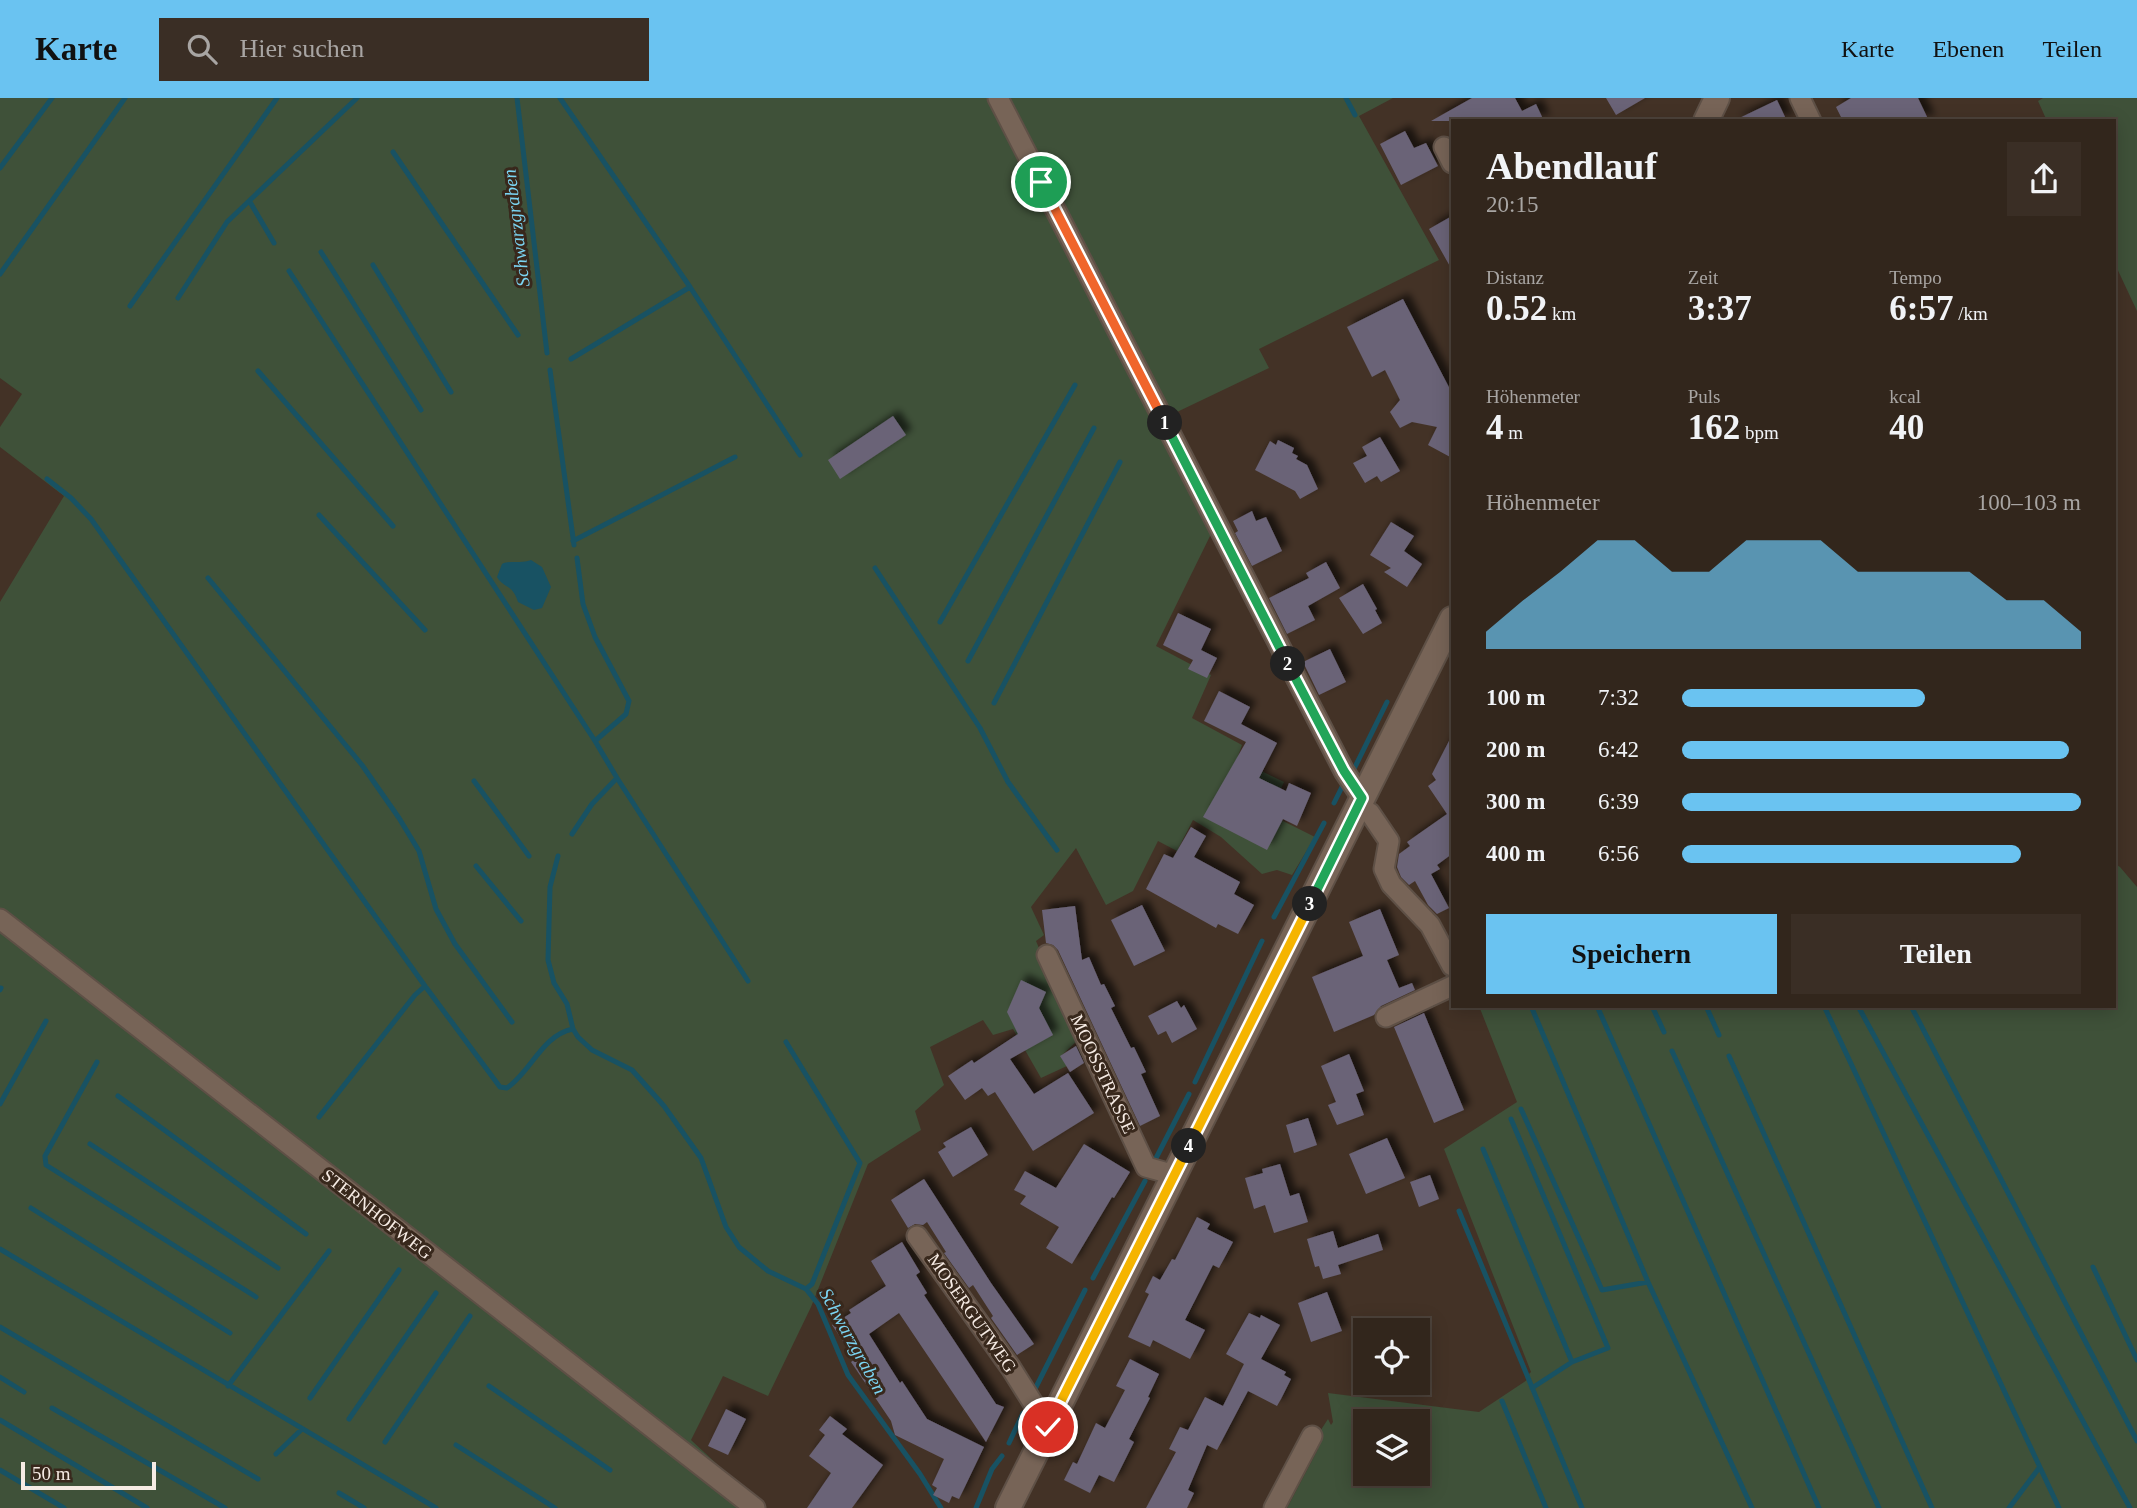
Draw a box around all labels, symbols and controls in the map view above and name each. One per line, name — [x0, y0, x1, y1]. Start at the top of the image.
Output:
search box — [159, 18, 649, 81]
icon: search — [183, 30, 221, 68]
text: Karte — [35, 31, 117, 67]
text: Hier suchen — [239, 34, 364, 63]
text: Karte — [1841, 36, 1894, 62]
text: Ebenen — [1932, 36, 2004, 62]
text: Teilen — [2042, 36, 2102, 62]
button: share — [2007, 142, 2081, 216]
text: Abendlauf — [1486, 145, 1657, 187]
pin — [1011, 152, 1071, 212]
icon: arrive — [1022, 163, 1060, 201]
water label: Schwarzgraben — [498, 168, 534, 288]
text: 20:15 — [1486, 192, 1538, 217]
text: Distanz — [1486, 267, 1544, 288]
text: Zeit — [1688, 267, 1718, 288]
text: Tempo — [1889, 267, 1942, 288]
text: 0.52 — [1486, 289, 1547, 328]
text: 3:37 — [1688, 289, 1752, 328]
text: 6:57 — [1889, 289, 1953, 328]
text: km — [1547, 303, 1576, 324]
text: /km — [1953, 303, 1988, 324]
text: Höhenmeter — [1486, 386, 1580, 407]
text: Puls — [1688, 386, 1720, 407]
text: kcal — [1889, 386, 1921, 407]
pin: 1 — [1148, 406, 1182, 440]
text: 4 — [1486, 408, 1504, 447]
text: 162 — [1688, 408, 1740, 447]
text: 40 — [1889, 408, 1924, 447]
text: 1 — [1160, 412, 1169, 433]
text: m — [1504, 422, 1523, 443]
text: bpm — [1740, 422, 1779, 443]
text: Höhenmeter — [1486, 490, 1600, 515]
text: 100–103 m — [1977, 490, 2081, 515]
pin: 2 — [1270, 646, 1306, 682]
text: 2 — [1283, 653, 1292, 674]
text: 100 m — [1486, 685, 1545, 710]
text: 7:32 — [1598, 685, 1639, 710]
text: 200 m — [1486, 737, 1545, 762]
text: 6:42 — [1598, 737, 1639, 762]
text: 300 m — [1486, 789, 1545, 814]
text: 6:39 — [1598, 789, 1639, 814]
text: 400 m — [1486, 841, 1545, 866]
text: 6:56 — [1598, 841, 1639, 866]
pin: 3 — [1292, 886, 1328, 922]
text: 3 — [1305, 893, 1314, 914]
button: Speichern — [1486, 914, 1777, 994]
button: Teilen — [1791, 914, 2081, 994]
street label: MOOSSTRASSE — [1067, 1011, 1139, 1137]
pin: 4 — [1172, 1128, 1206, 1164]
text: 4 — [1184, 1135, 1193, 1156]
street label: STERNHOFWEG — [318, 1165, 436, 1263]
street label: MOSERGUTWEG — [924, 1250, 1020, 1376]
water label: Schwarzgraben — [815, 1284, 891, 1398]
map controls — [1353, 1318, 1430, 1486]
button: locate — [1353, 1318, 1430, 1395]
pin — [1018, 1397, 1078, 1457]
icon: check — [1029, 1408, 1067, 1446]
button: layers — [1353, 1409, 1430, 1486]
scale bar — [21, 1459, 156, 1491]
text: 50 m — [32, 1463, 71, 1484]

